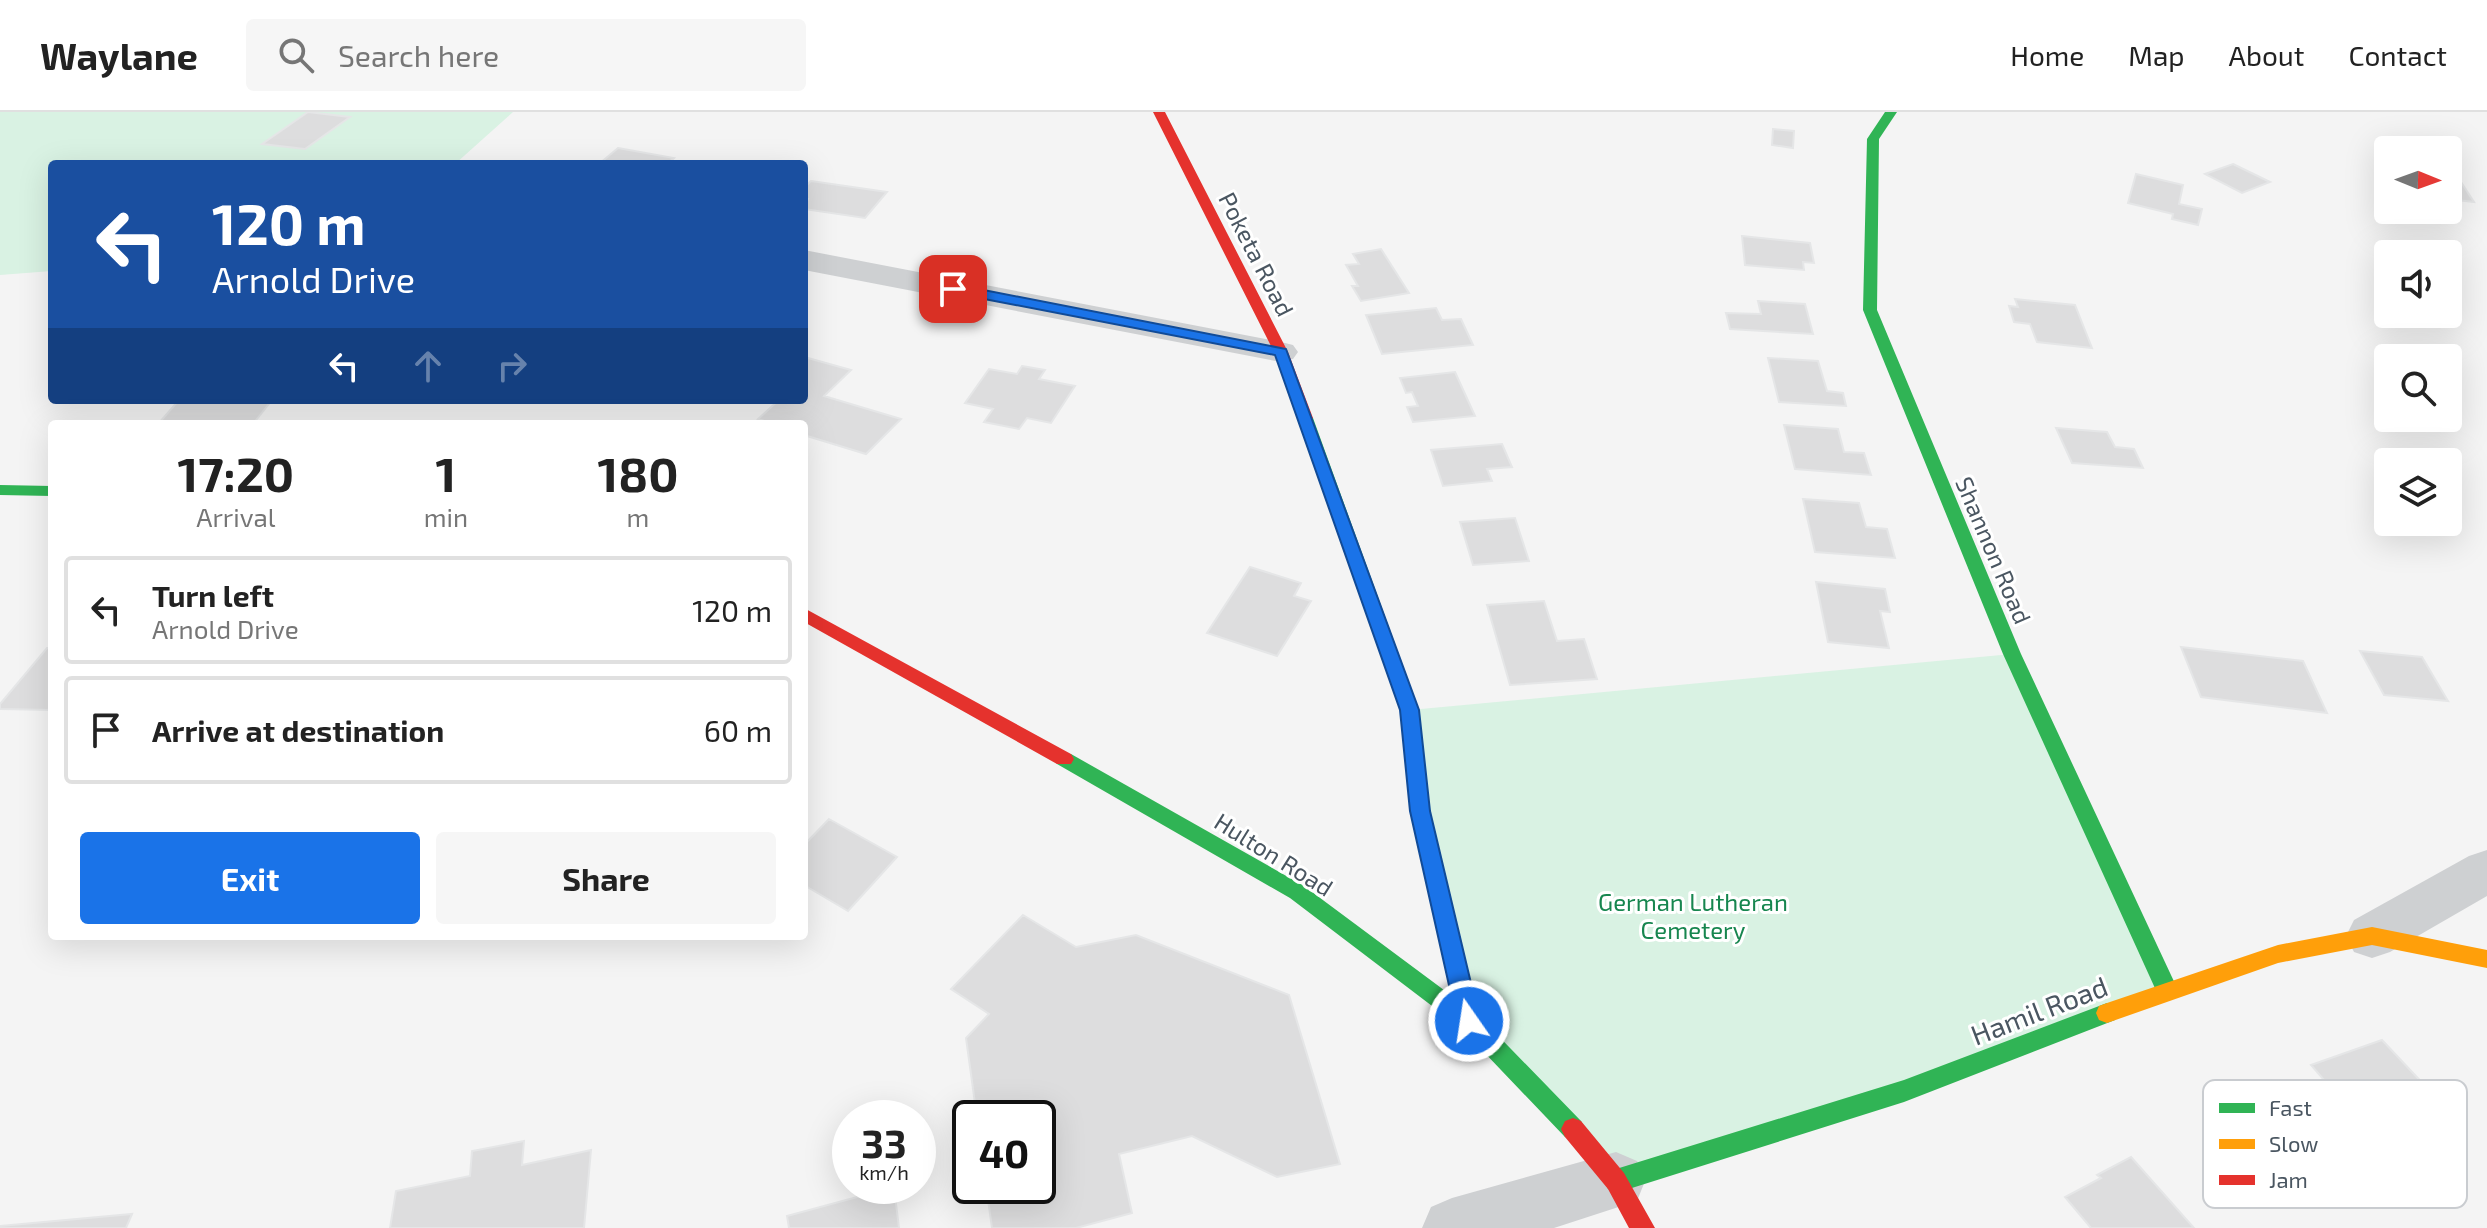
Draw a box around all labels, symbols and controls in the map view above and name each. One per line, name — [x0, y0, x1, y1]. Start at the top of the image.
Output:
search box — [246, 19, 806, 91]
text: Waylane — [40, 32, 198, 78]
icon: search — [274, 33, 318, 77]
text: Search here — [338, 37, 499, 73]
text: Home — [2010, 38, 2084, 72]
text: Map — [2128, 38, 2185, 72]
text: About — [2229, 38, 2304, 72]
text: Contact — [2348, 38, 2447, 72]
north arrow — [2374, 136, 2462, 224]
map controls — [2374, 136, 2462, 536]
street label: Poketa Road — [1213, 187, 1301, 321]
text: 120 m — [212, 189, 366, 256]
icon: left — [80, 192, 184, 296]
button: sound — [2374, 240, 2462, 328]
pin — [919, 255, 987, 323]
text: Arnold Drive — [212, 257, 415, 300]
icon: arrive — [931, 267, 975, 311]
icon: left — [322, 344, 366, 388]
icon: ahead — [406, 344, 450, 388]
icon: right — [490, 344, 534, 388]
button: search — [2374, 344, 2462, 432]
text: 17:20 — [178, 444, 294, 502]
text: 1 — [435, 444, 456, 502]
text: 180 — [598, 444, 678, 502]
button: layers — [2374, 448, 2462, 536]
street label: Shannon Road — [1950, 472, 2038, 628]
text: Arrival — [196, 501, 275, 532]
text: min — [424, 501, 468, 532]
text: m — [627, 501, 649, 532]
text: Turn left — [152, 577, 274, 613]
icon: left — [84, 588, 128, 632]
text: 120 m — [692, 592, 772, 628]
text: Arnold Drive — [152, 613, 299, 644]
icon: arrive — [84, 708, 128, 752]
text: Arrive at destination — [152, 712, 444, 748]
text: 60 m — [704, 712, 772, 748]
street label: Hulton Road — [1209, 806, 1339, 902]
button: Exit — [80, 832, 420, 924]
button: Share — [436, 832, 776, 924]
park label: German Lutheran Cemetery — [1598, 887, 1788, 944]
street label: Hamil Road — [1966, 968, 2112, 1052]
position arrow — [1427, 979, 1511, 1063]
legend — [2203, 1080, 2467, 1208]
text: Fast — [2269, 1094, 2312, 1120]
speed limit sign: 40 — [952, 1100, 1056, 1204]
text: 33 — [861, 1118, 907, 1166]
text: Slow — [2269, 1130, 2318, 1156]
text: km/h — [859, 1160, 909, 1184]
text: Jam — [2269, 1166, 2308, 1192]

